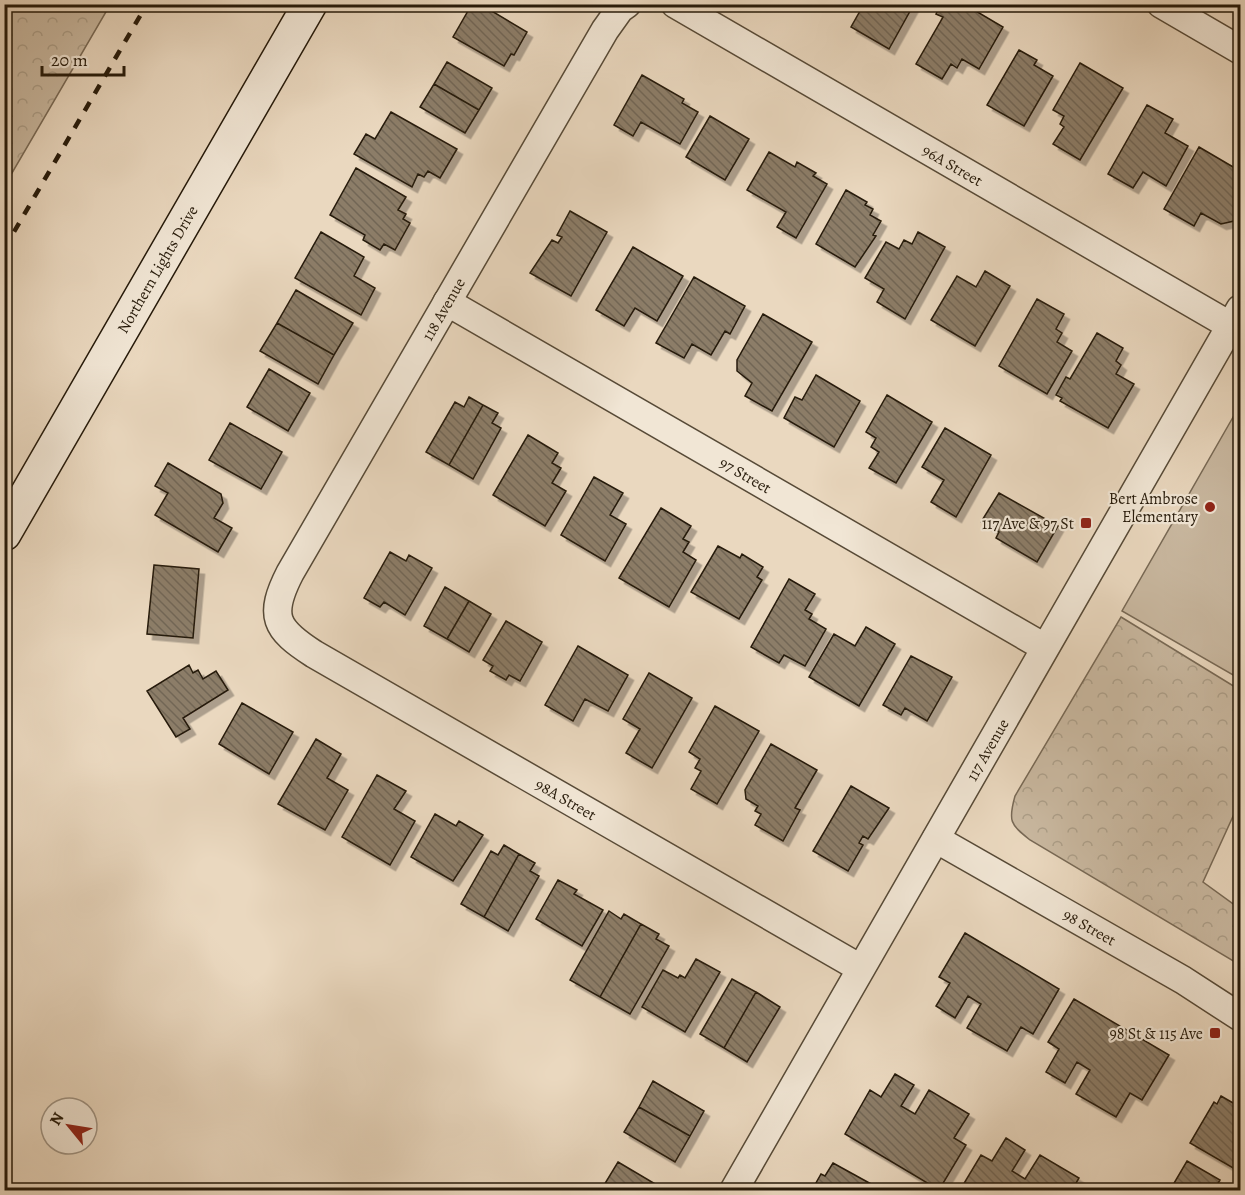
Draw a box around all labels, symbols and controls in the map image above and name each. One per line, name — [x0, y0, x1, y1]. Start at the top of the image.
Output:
scale bar — [42, 39, 124, 77]
text: 20 m — [51, 48, 88, 72]
street label: 96A Street — [918, 140, 987, 192]
street label: Northern Lights Drive — [112, 201, 204, 338]
street label: 118 Avenue — [417, 274, 471, 345]
street label: 97 Street — [715, 452, 775, 499]
place label: Bert Ambrose Elementary — [1109, 488, 1199, 528]
marker: Bert Ambrose Elementary — [1203, 500, 1217, 514]
place label: 117 Ave & 97 St — [982, 513, 1074, 535]
marker: 117 Ave & 97 St — [1079, 516, 1093, 530]
street label: 117 Avenue — [961, 715, 1014, 785]
street label: 98A Street — [531, 774, 600, 826]
street label: 98 Street — [1059, 904, 1120, 951]
place label: 98 St & 115 Ave — [1109, 1023, 1203, 1045]
marker: 98 St & 115 Ave — [1208, 1026, 1222, 1040]
north arrow — [39, 1096, 99, 1156]
text: N — [44, 1108, 69, 1130]

